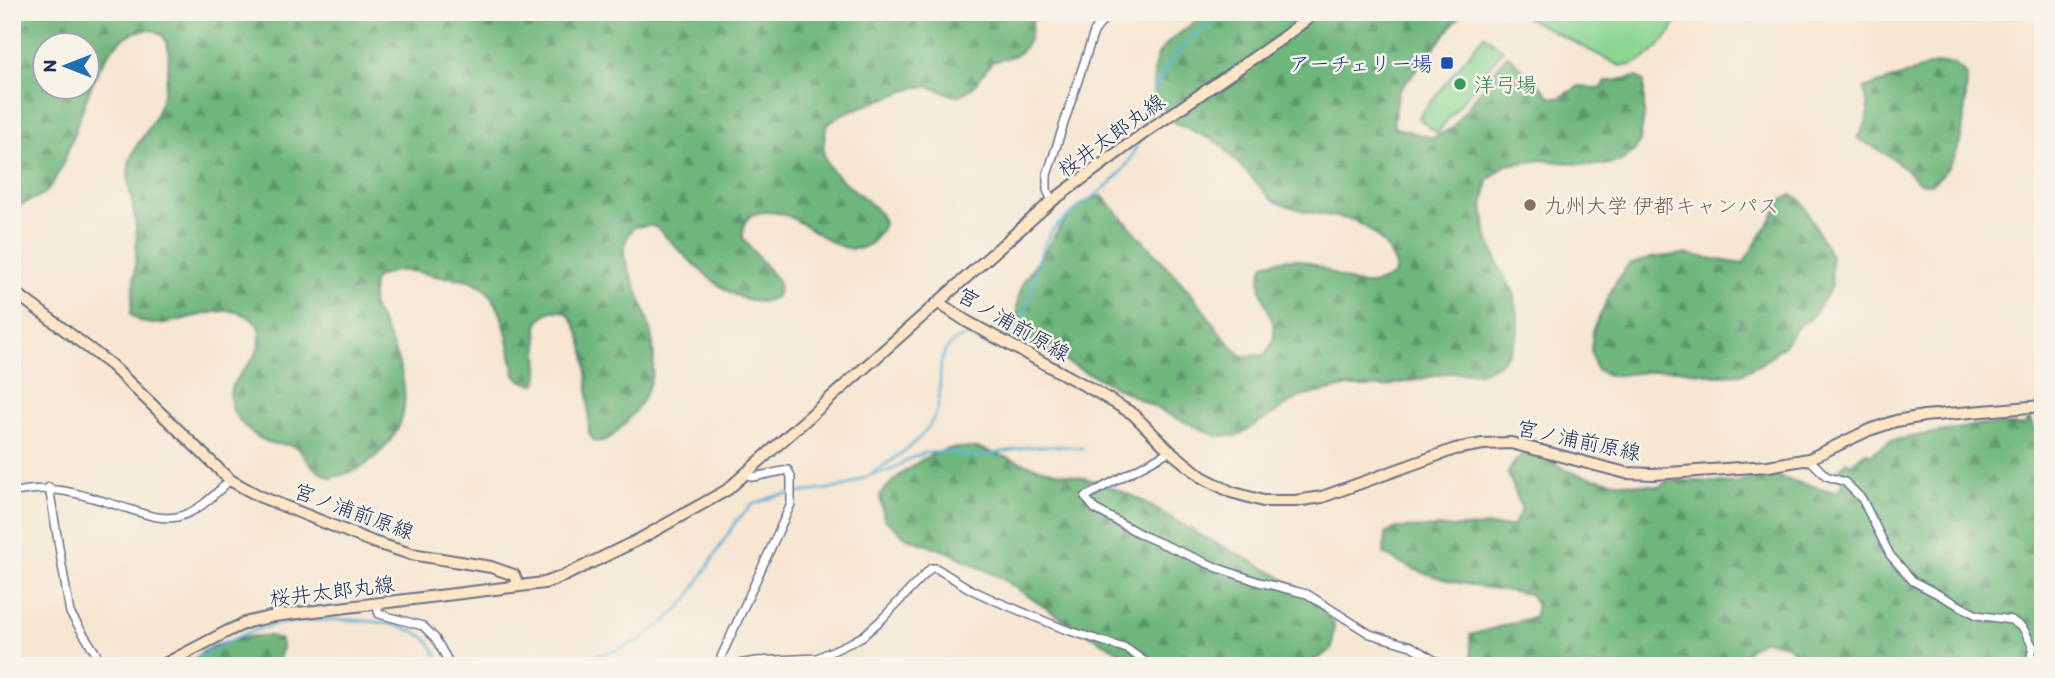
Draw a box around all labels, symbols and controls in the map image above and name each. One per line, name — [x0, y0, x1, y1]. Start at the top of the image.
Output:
north arrow — [32, 32, 102, 102]
place label: アーチェリー場 — [1289, 51, 1433, 76]
marker: アーチェリー場 — [1439, 55, 1455, 71]
text: N — [38, 60, 61, 72]
place label: 洋弓場 — [1474, 72, 1537, 97]
marker: 洋弓場 — [1452, 76, 1468, 92]
street label: 桜井太郎丸線 — [1053, 88, 1169, 182]
place label: 九州大学 伊都キャンパス — [1544, 193, 1779, 218]
marker: 九州大学 伊都キャンパス — [1522, 197, 1538, 213]
street label: 宮ノ浦前原線 — [953, 282, 1075, 366]
street label: 宮ノ浦前原線 — [1515, 415, 1643, 465]
street label: 宮ノ浦前原線 — [291, 478, 417, 544]
street label: 桜井太郎丸線 — [268, 571, 396, 611]

